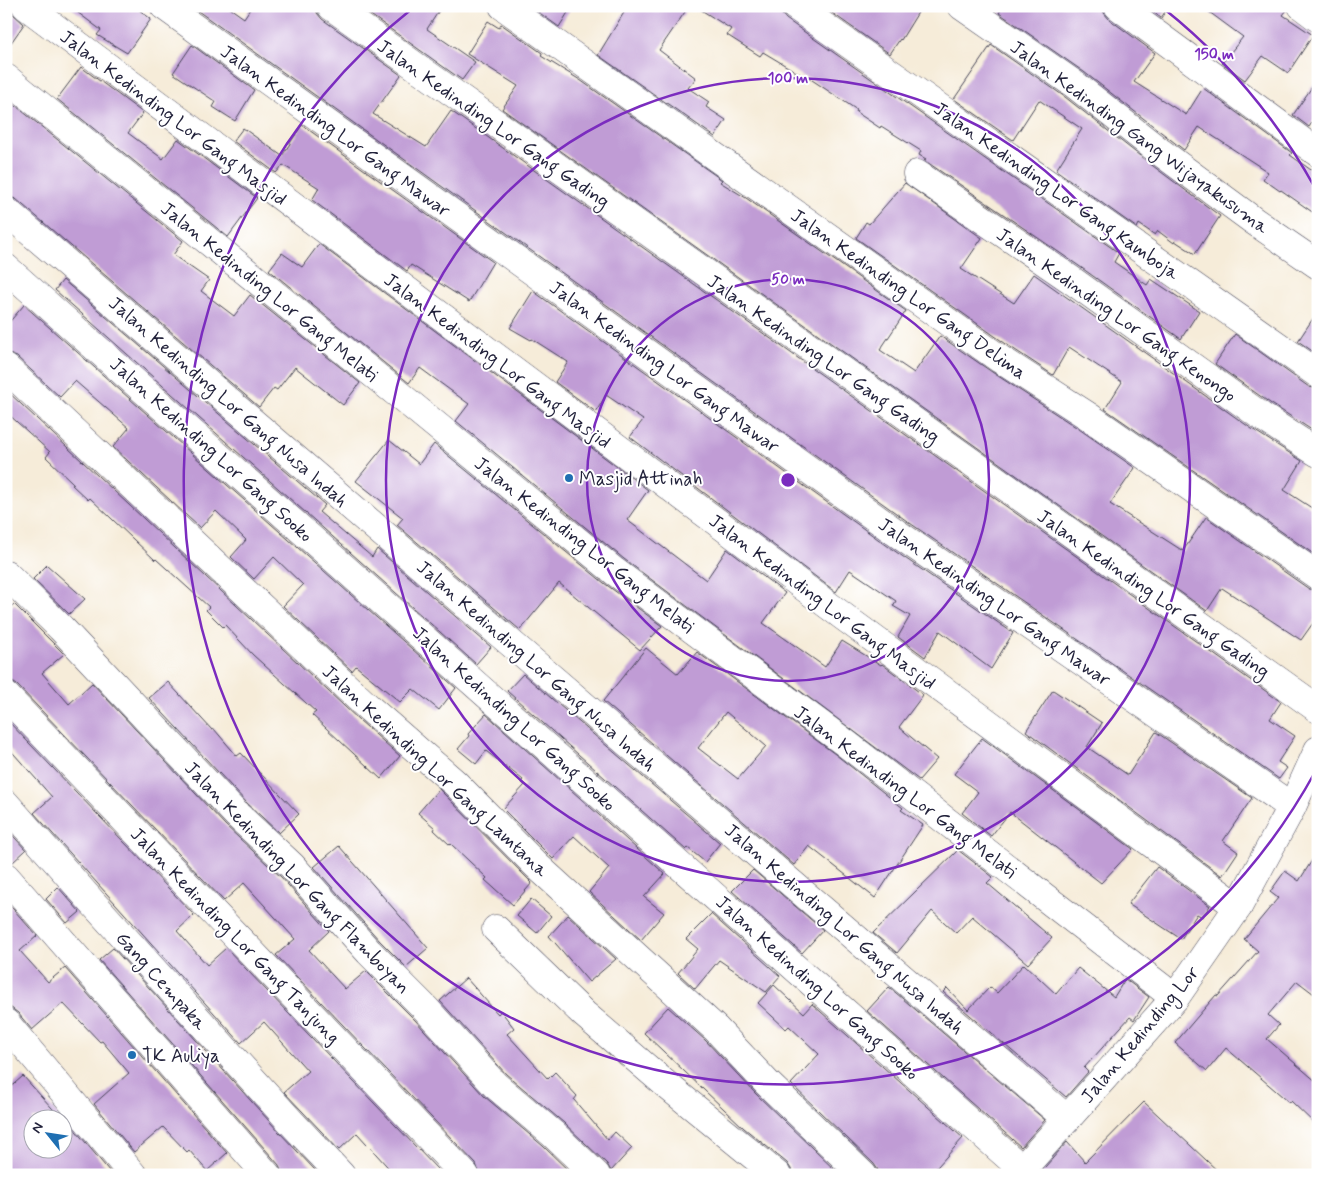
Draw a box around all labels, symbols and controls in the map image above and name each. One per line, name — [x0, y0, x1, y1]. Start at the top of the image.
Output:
street label: Jalan Kedinding Lor Gang Masjid — [53, 25, 292, 214]
street label: Jalan Kedinding Lor Gang Gading — [370, 34, 614, 217]
street label: Jalan Kedinding Gang Wijayakusuma — [1004, 35, 1274, 242]
street label: Jalan Kedinding Lor Gang Mawar — [213, 39, 455, 226]
text: 150 m — [1194, 45, 1234, 65]
text: 100 m — [768, 69, 808, 89]
street label: Jalan Kedinding Lor Gang Kamboja — [927, 97, 1184, 289]
street label: Jalan Kedinding Lor Gang Melati — [153, 197, 383, 390]
street label: Jalan Kedinding Lor Gang Delima — [784, 203, 1031, 388]
street label: Jalan Kedinding Lor Gang Kenongo — [989, 223, 1241, 410]
street label: Jalan Kedinding Lor Gang Masjid — [377, 268, 616, 457]
street label: Jalan Kedinding Lor Gang Gading — [700, 269, 944, 452]
text: 50 m — [771, 270, 805, 290]
street label: Jalan Kedinding Lor Gang Mawar — [542, 275, 784, 462]
street label: Jalan Kedinding Lor Gang Nusa Indah — [101, 291, 353, 515]
street label: Jalan Kedinding Lor Gang Sooko — [102, 352, 318, 550]
street label: Jalan Kedinding Lor Gang Melati — [467, 451, 699, 641]
place label: Masjid Attinah — [579, 467, 702, 493]
centre of rings — [779, 471, 797, 489]
marker: Masjid Attinah — [563, 472, 575, 484]
street label: Jalan Kedinding Lor Gang Gading — [1030, 504, 1274, 687]
street label: Jalan Kedinding Lor Gang Masjid — [702, 509, 941, 698]
street label: Jalan Kedinding Lor Gang Mawar — [871, 512, 1115, 695]
street label: Jalan Kedinding Lor Gang Nusa Indah — [409, 555, 661, 779]
street label: Jalan Kedinding Lor Gang Sooko — [405, 621, 621, 819]
street label: Jalan Kedinding Lor Gang Lamtana — [315, 659, 554, 885]
street label: Jalan Kedinding Lor Gang Melati — [787, 700, 1022, 887]
street label: Jalan Kedinding Lor Gang Flamboyan — [176, 756, 415, 1002]
street label: Jalan Kedinding Lor Gang Nusa Indah — [717, 818, 969, 1042]
street label: Jalan Kedinding Lor Gang Tanjung — [122, 822, 345, 1052]
street label: Jalan Kedinding Lor Gang Sooko — [708, 890, 924, 1088]
street label: Gang Cempaka — [108, 926, 212, 1037]
street label: Jalan Kedinding Lor — [1075, 961, 1206, 1110]
place label: TK Auliya — [142, 1044, 220, 1070]
marker: TK Auliya — [126, 1049, 138, 1061]
north arrow — [22, 1108, 72, 1158]
text: N — [27, 1119, 48, 1137]

